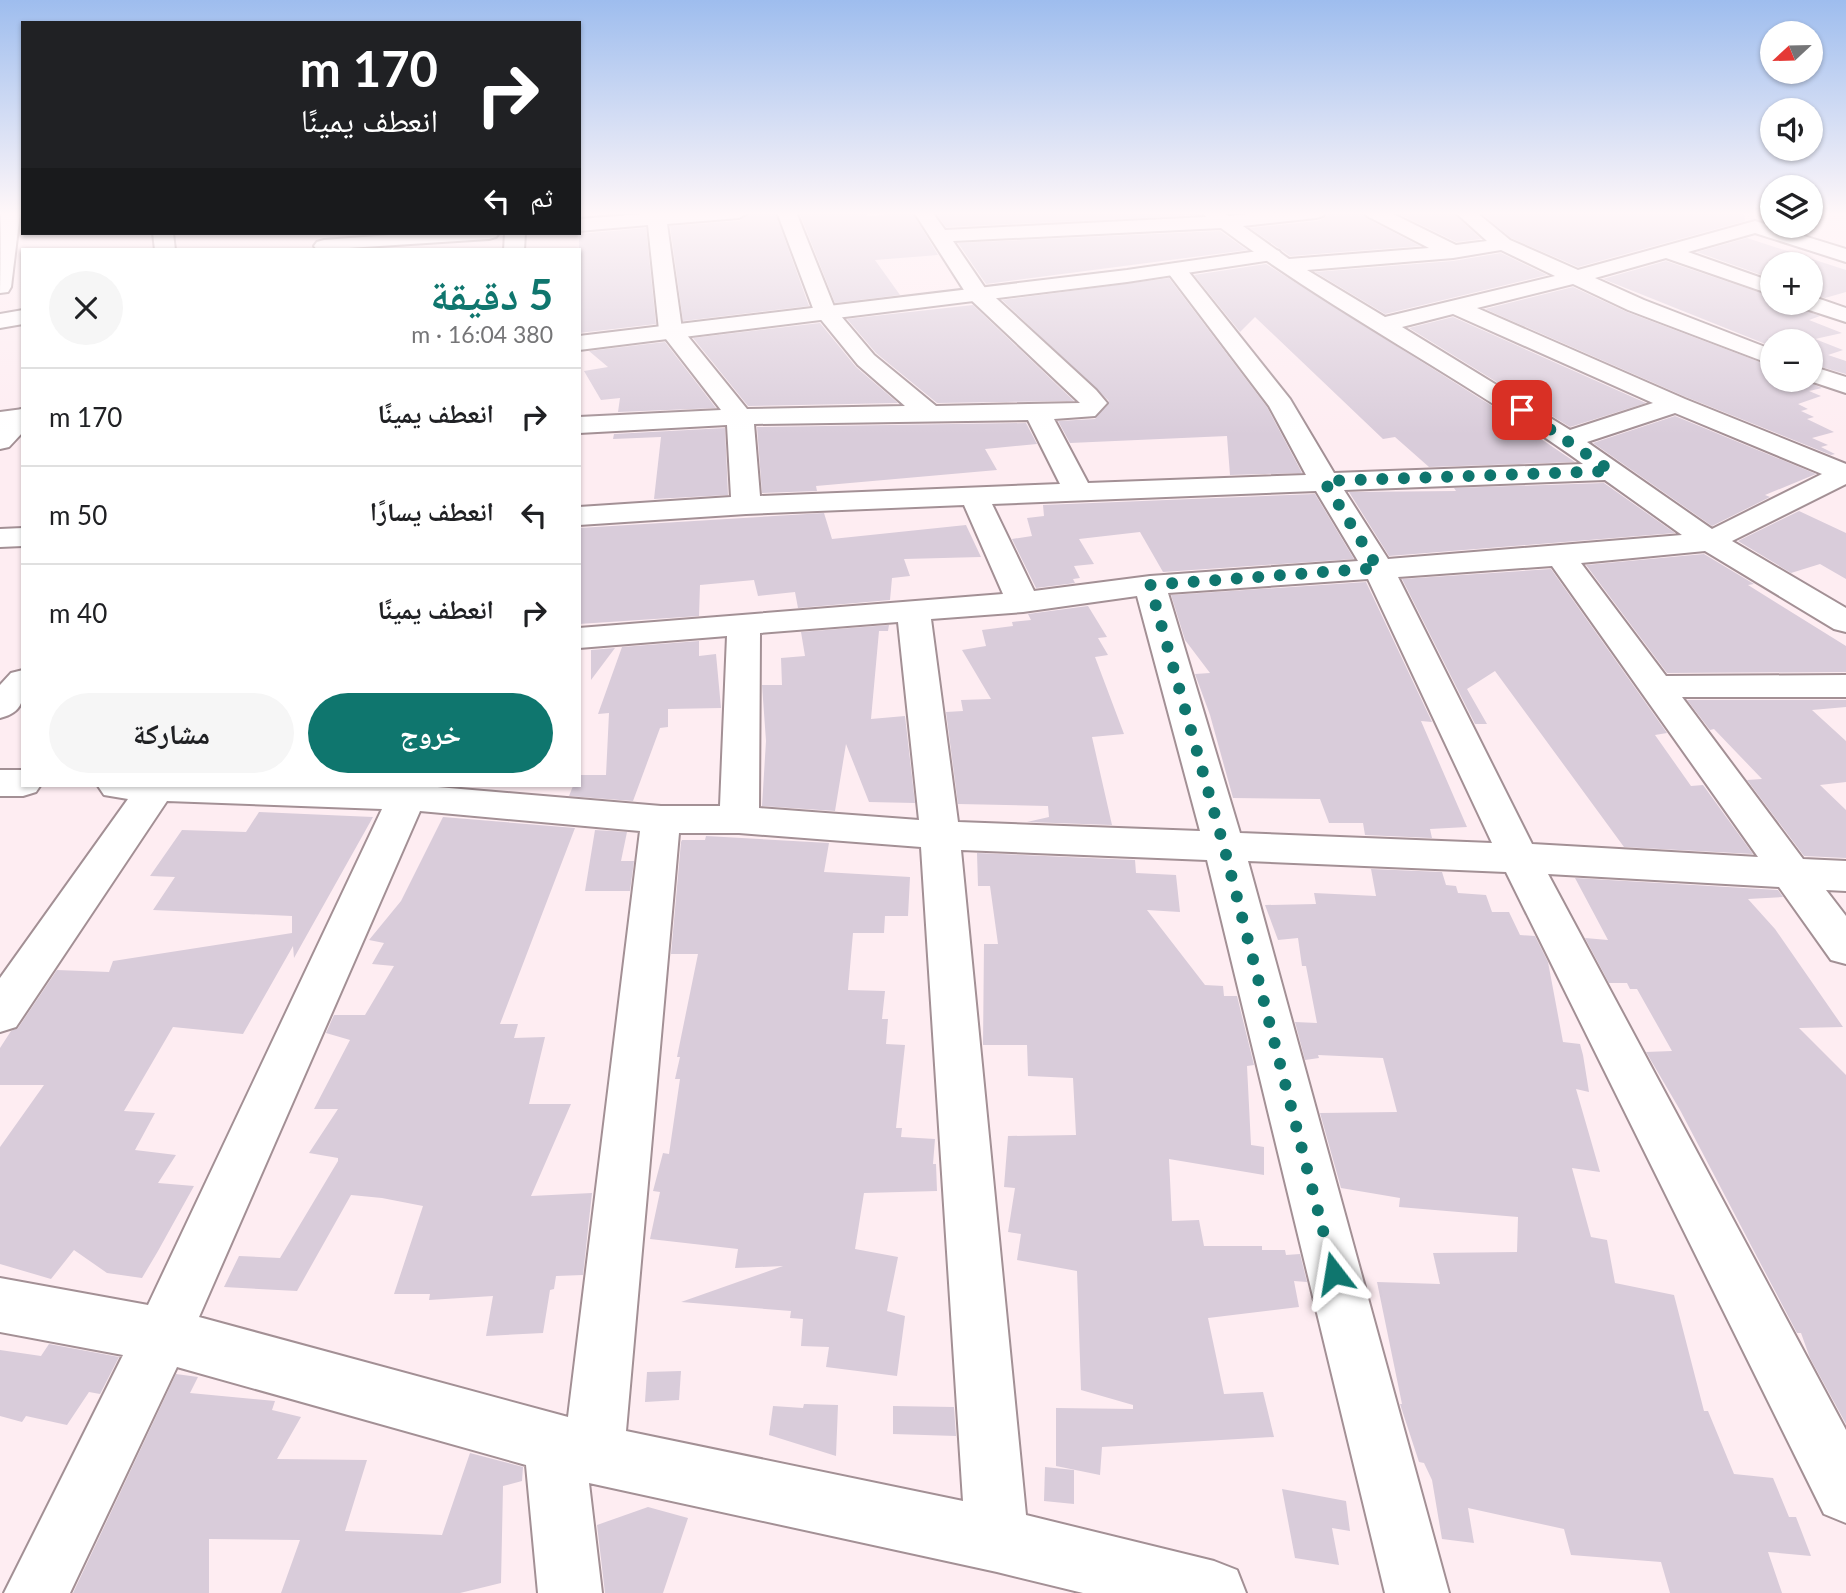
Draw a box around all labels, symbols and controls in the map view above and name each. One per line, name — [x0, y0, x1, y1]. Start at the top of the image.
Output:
north arrow — [1760, 21, 1824, 84]
map controls — [1760, 21, 1823, 392]
text: 170 m — [300, 39, 438, 97]
icon: right — [462, 49, 553, 140]
button: sound — [1760, 98, 1823, 161]
text: انعطف يمينًا — [301, 100, 438, 139]
button: layers — [1760, 175, 1823, 238]
text: ثم — [530, 181, 553, 213]
icon: left — [478, 182, 516, 220]
button: + — [1760, 252, 1823, 315]
text: 5 دقيقة — [430, 269, 553, 319]
button: close — [49, 271, 123, 345]
text: 380 m · 16:04 — [411, 320, 553, 348]
button: − — [1760, 329, 1823, 392]
pin — [1492, 380, 1552, 440]
icon: arrive — [1503, 391, 1541, 429]
text: انعطف يمينًا — [377, 397, 494, 429]
icon: right — [515, 398, 553, 436]
text: 170 m — [49, 401, 122, 433]
text: انعطف يسارًا — [370, 495, 494, 527]
icon: left — [515, 496, 553, 534]
text: 50 m — [49, 499, 107, 531]
text: انعطف يمينًا — [377, 593, 494, 625]
icon: right — [515, 594, 553, 632]
text: 40 m — [49, 597, 107, 629]
button: مشاركة — [49, 693, 294, 773]
button: خروج — [308, 693, 553, 773]
position arrow — [1297, 1236, 1371, 1310]

